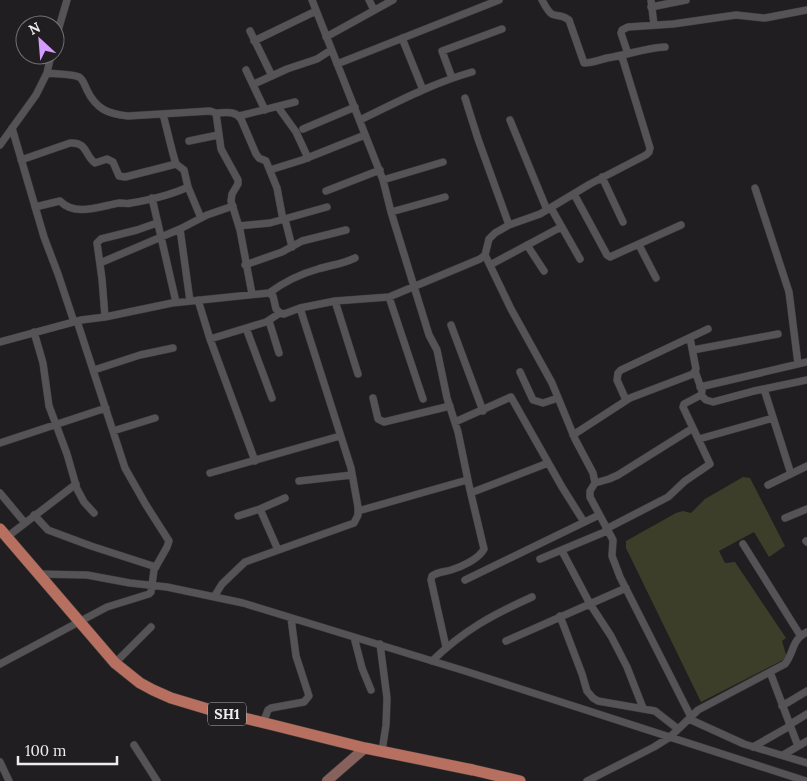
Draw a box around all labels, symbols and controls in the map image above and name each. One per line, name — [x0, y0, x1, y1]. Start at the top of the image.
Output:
north arrow — [15, 15, 65, 65]
text: N — [25, 18, 43, 39]
road number: SH1 — [208, 702, 246, 726]
scale bar — [18, 734, 116, 766]
text: 100 m — [25, 741, 66, 760]

